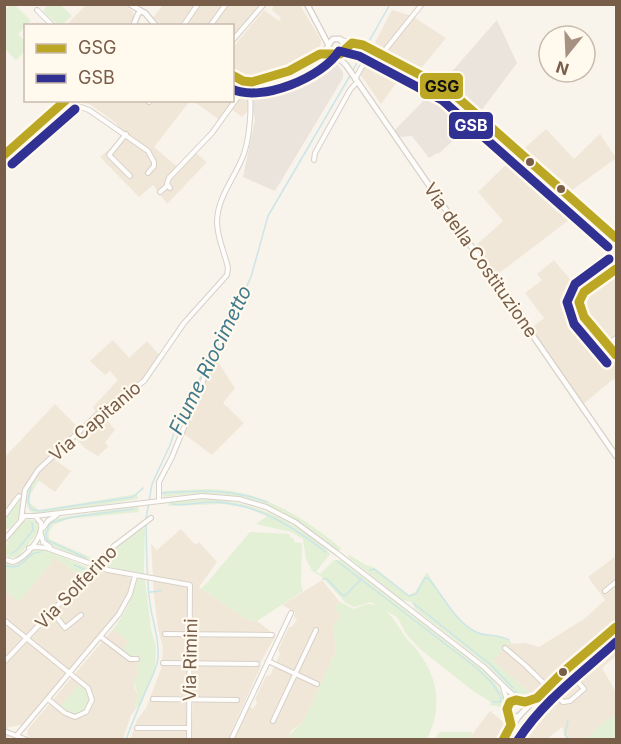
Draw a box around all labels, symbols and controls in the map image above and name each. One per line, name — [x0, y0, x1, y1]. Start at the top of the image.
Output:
legend — [24, 24, 234, 102]
north arrow — [537, 24, 597, 84]
text: GSG — [78, 37, 116, 58]
text: N — [553, 57, 571, 80]
text: GSB — [78, 67, 115, 88]
line badge: GSG — [419, 72, 464, 100]
text: GSG — [425, 76, 459, 96]
line badge: GSB — [448, 111, 494, 140]
text: GSB — [454, 115, 488, 135]
unlabelled marker — [524, 156, 536, 168]
street label: Via della Costituzione — [420, 179, 542, 341]
unlabelled marker — [555, 183, 567, 195]
water label: Fiume Riocimetto — [164, 282, 256, 438]
street label: Via Capitanio — [45, 377, 145, 465]
street label: Via Solferino — [31, 541, 121, 633]
street label: Via Rimini — [179, 618, 201, 702]
unlabelled marker — [557, 666, 569, 678]

